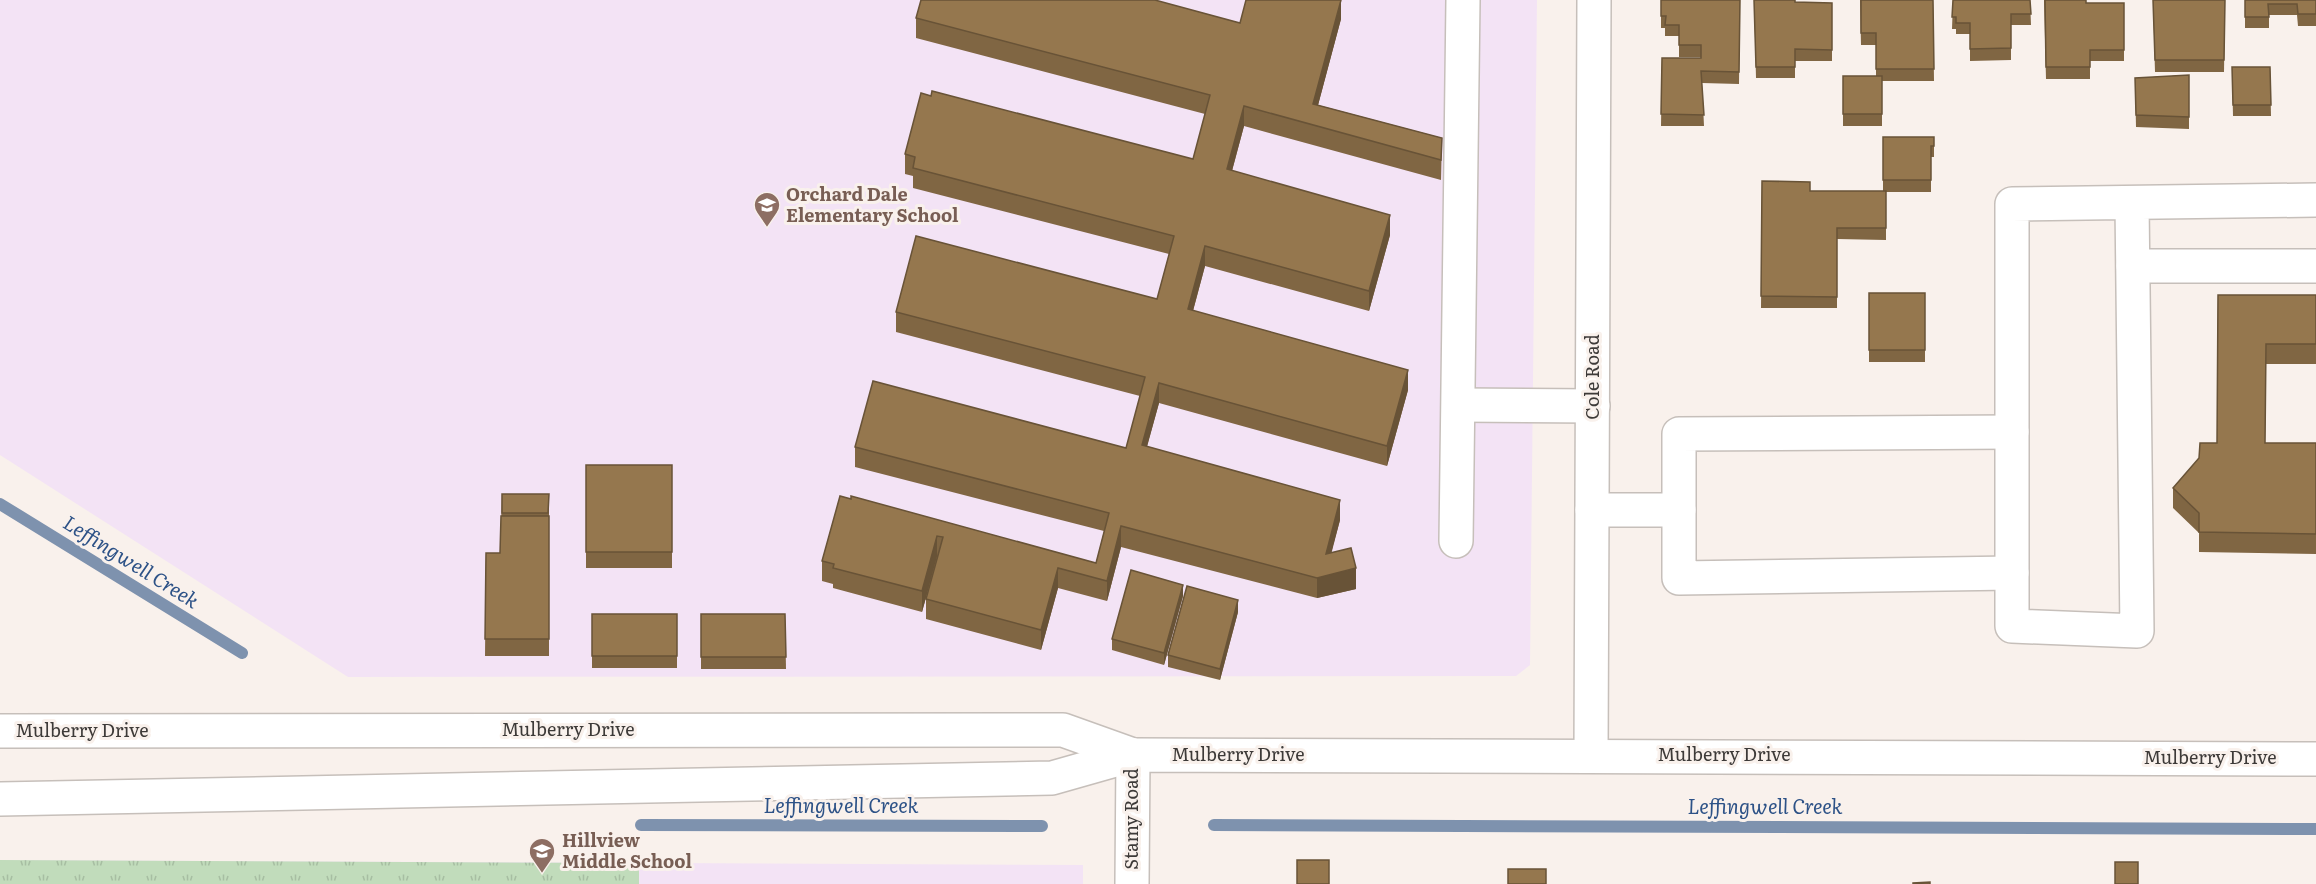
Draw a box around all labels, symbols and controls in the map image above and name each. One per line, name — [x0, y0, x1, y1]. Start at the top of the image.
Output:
place label: Orchard Dale Elementary School — [786, 180, 959, 228]
school or university icon: Orchard Dale Elementary School — [752, 190, 782, 228]
street label: Cole Road — [1578, 334, 1605, 420]
water label: Leffingwell Creek — [58, 507, 206, 614]
street label: Mulberry Drive — [502, 715, 634, 742]
street label: Mulberry Drive — [16, 716, 148, 743]
street label: Mulberry Drive — [1172, 740, 1304, 767]
street label: Mulberry Drive — [1658, 740, 1790, 767]
street label: Mulberry Drive — [2144, 743, 2276, 770]
street label: Stamy Road — [1117, 768, 1144, 870]
water label: Leffingwell Creek — [763, 789, 919, 819]
water label: Leffingwell Creek — [1687, 790, 1843, 820]
place label: Hillview Middle School — [562, 826, 692, 874]
school or university icon: Hillview Middle School — [527, 836, 557, 874]

